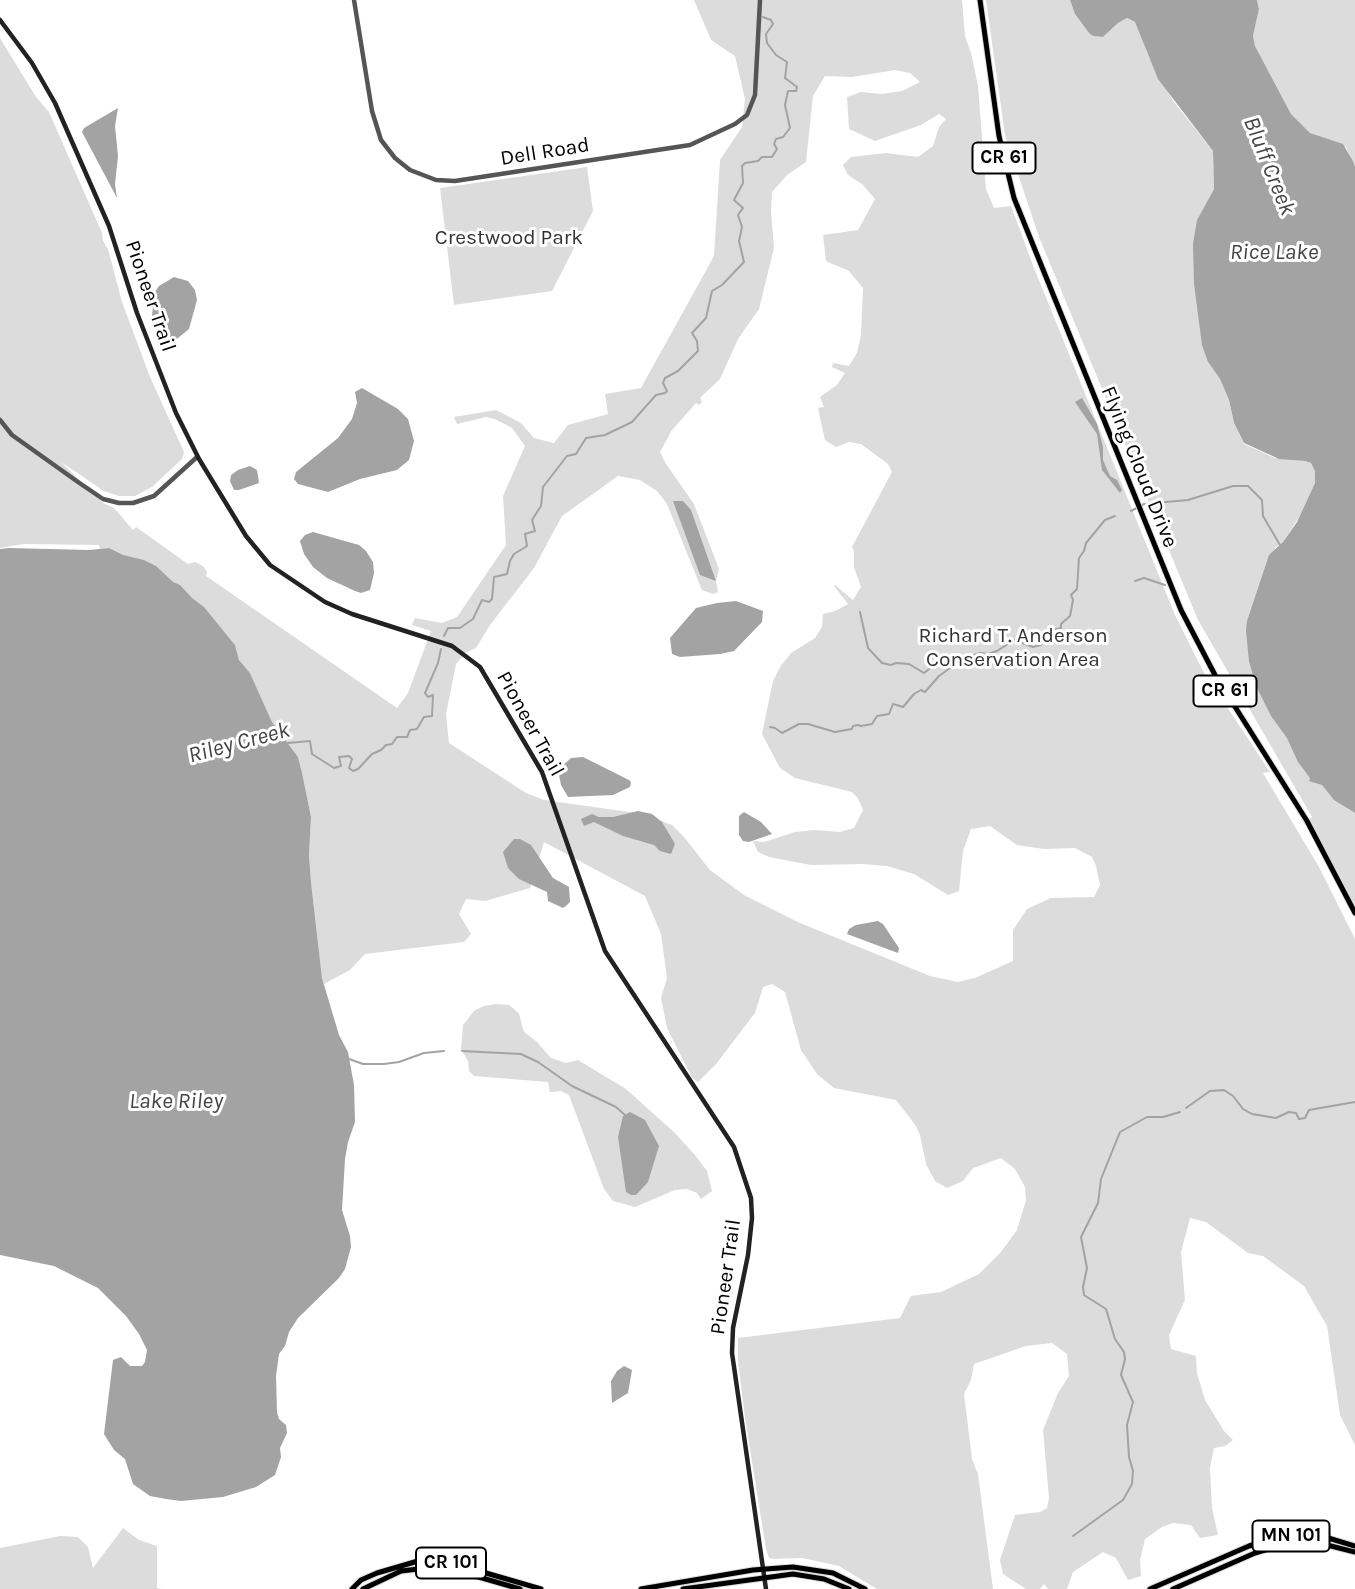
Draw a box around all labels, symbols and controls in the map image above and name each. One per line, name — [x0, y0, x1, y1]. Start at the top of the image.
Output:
water label: Bluff Creek — [1237, 113, 1301, 219]
street label: Dell Road — [499, 133, 591, 171]
road number: CR 61 — [972, 142, 1036, 174]
park label: Crestwood Park — [435, 225, 583, 251]
street label: Pioneer Trail — [119, 237, 181, 355]
water label: Rice Lake — [1230, 238, 1318, 266]
street label: Flying Cloud Drive — [1095, 383, 1183, 551]
park label: Richard T. Anderson Conservation Area — [918, 623, 1108, 673]
street label: Pioneer Trail — [491, 667, 569, 781]
road number: CR 61 — [1194, 676, 1256, 706]
water label: Riley Creek — [185, 716, 293, 770]
water label: Lake Riley — [129, 1087, 223, 1115]
street label: Pioneer Trail — [705, 1218, 747, 1336]
road number: MN 101 — [1252, 1520, 1330, 1552]
road number: CR 101 — [416, 1548, 486, 1578]

